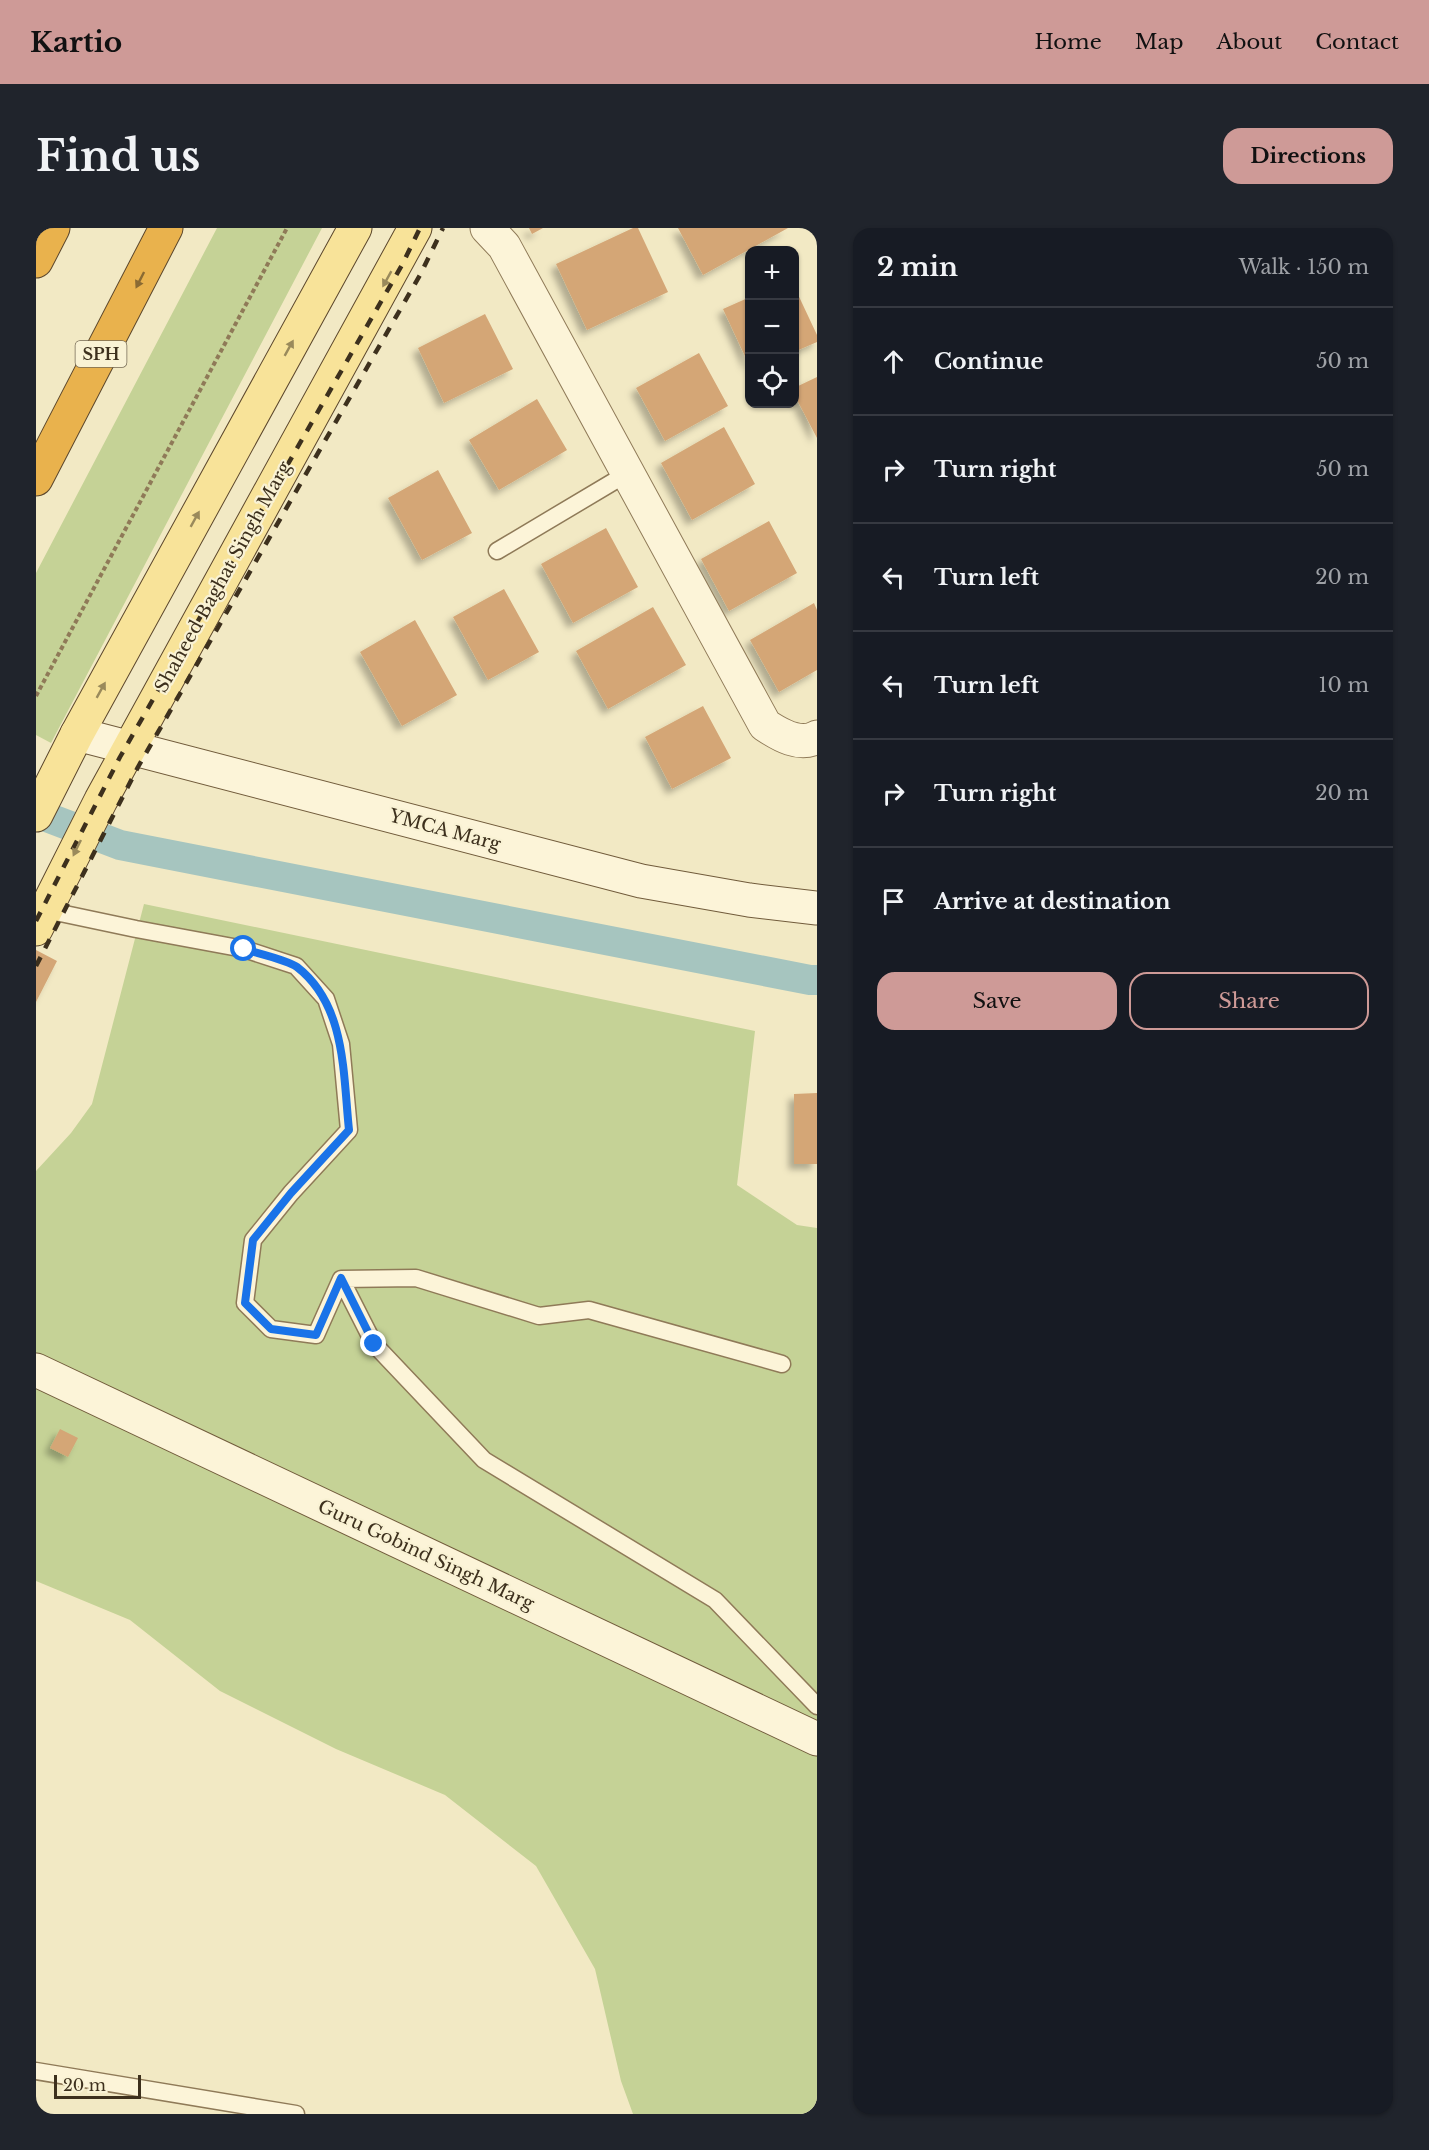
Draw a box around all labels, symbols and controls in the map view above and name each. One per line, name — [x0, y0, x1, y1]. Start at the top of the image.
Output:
text: Kartio — [30, 25, 122, 60]
text: Home — [1035, 29, 1102, 55]
text: Map — [1135, 29, 1183, 55]
text: About — [1216, 29, 1282, 55]
text: Contact — [1315, 29, 1399, 55]
button: Directions — [1223, 128, 1393, 184]
text: Find us — [36, 130, 200, 182]
map controls — [745, 246, 799, 408]
button: + — [745, 246, 799, 300]
text: 2 min — [877, 251, 958, 283]
text: Walk · 150 m — [1239, 255, 1369, 279]
one-way arrow — [135, 271, 145, 289]
one-way arrow — [381, 271, 392, 287]
button: − — [745, 300, 799, 354]
one-way arrow — [284, 339, 294, 356]
road number: SPH — [76, 341, 126, 367]
icon: ahead — [877, 345, 910, 378]
text: Continue — [934, 348, 1043, 375]
text: 50 m — [1316, 349, 1369, 373]
button: locate — [745, 354, 799, 408]
icon: right — [877, 453, 910, 486]
text: Turn right — [934, 456, 1056, 483]
text: 50 m — [1316, 457, 1369, 481]
street label: Shaheed Baghat Singh Marg — [150, 458, 296, 696]
one-way arrow — [190, 510, 200, 527]
icon: left — [877, 561, 910, 594]
text: Turn left — [934, 564, 1039, 591]
text: 20 m — [1315, 565, 1369, 589]
icon: left — [877, 669, 910, 702]
text: Turn left — [934, 672, 1039, 699]
text: 10 m — [1319, 673, 1369, 697]
one-way arrow — [96, 681, 106, 698]
icon: right — [877, 777, 910, 810]
text: Turn right — [934, 780, 1056, 807]
text: 20 m — [1315, 781, 1369, 805]
street label: YMCA Marg — [386, 804, 503, 855]
one-way arrow — [72, 840, 82, 857]
icon: arrive — [877, 885, 910, 918]
text: Arrive at destination — [934, 888, 1171, 915]
route start — [230, 935, 256, 961]
button: Save — [877, 972, 1117, 1030]
button: Share — [1129, 972, 1369, 1030]
route end — [360, 1330, 386, 1356]
street label: Guru Gobind Singh Marg — [314, 1495, 538, 1615]
scale bar — [54, 2072, 141, 2100]
text: 20 m — [63, 2075, 106, 2095]

